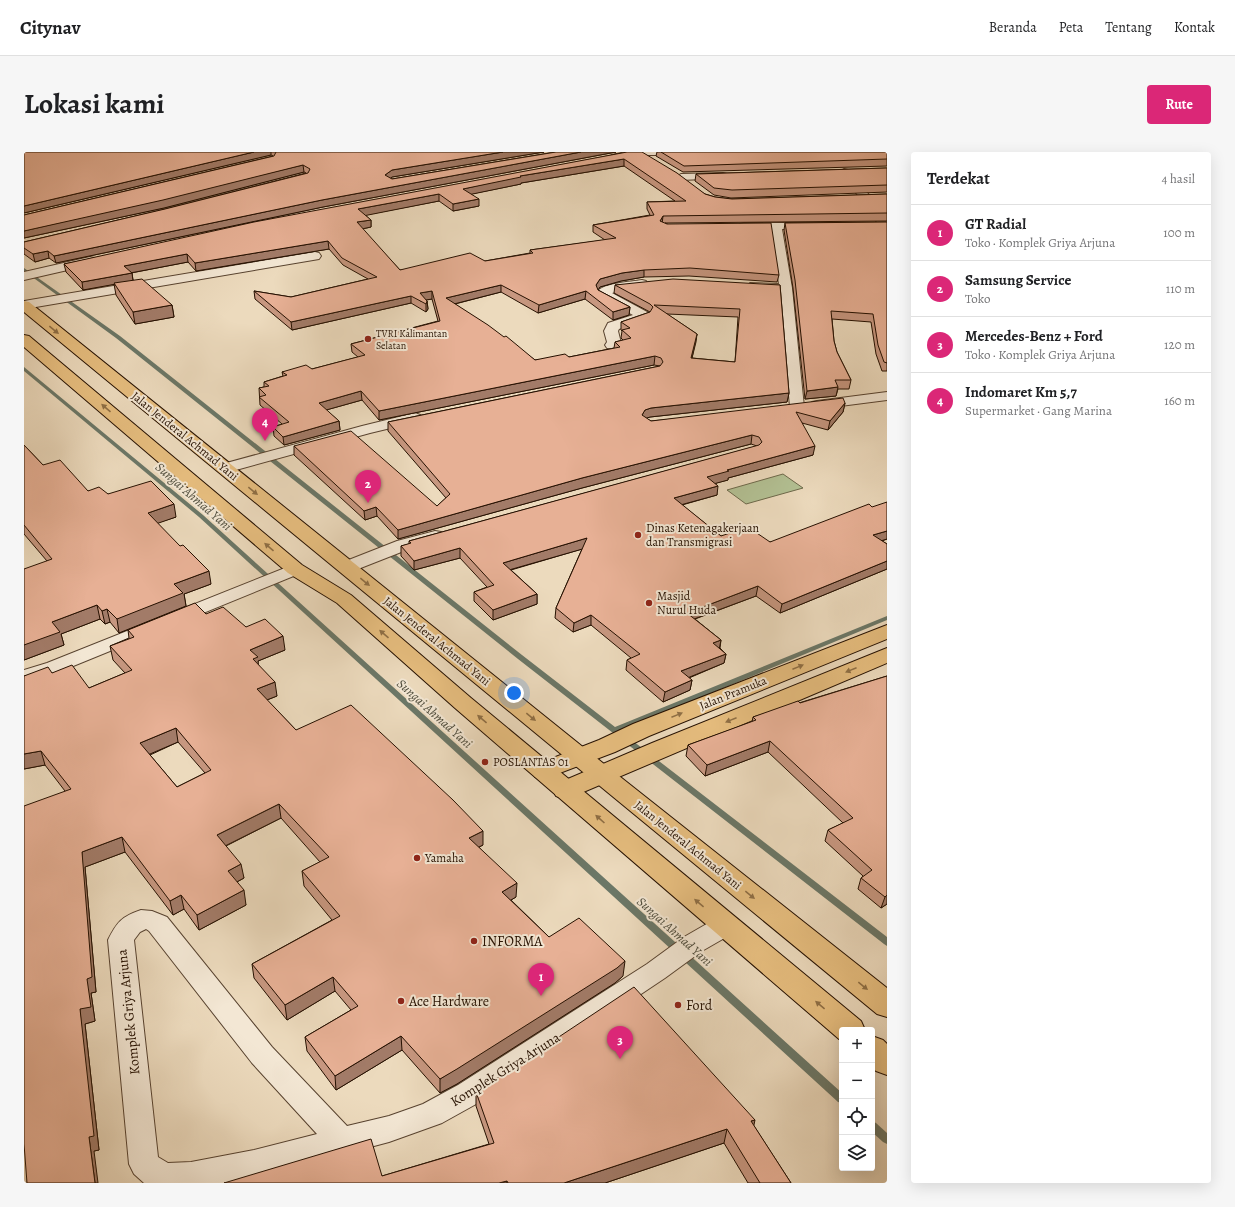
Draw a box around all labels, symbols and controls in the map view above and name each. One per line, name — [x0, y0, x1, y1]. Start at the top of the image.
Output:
text: Citynav — [20, 15, 81, 41]
text: Beranda — [989, 18, 1037, 37]
text: Peta — [1059, 18, 1083, 37]
text: Tentang — [1105, 18, 1152, 37]
text: Kontak — [1174, 18, 1215, 37]
text: Lokasi kami — [24, 85, 165, 123]
button: Rute — [1147, 85, 1211, 124]
text: Terdekat — [927, 167, 990, 190]
text: 4 hasil — [1161, 170, 1195, 187]
text: GT Radial — [965, 214, 1026, 234]
text: 1 — [938, 224, 942, 241]
text: 100 m — [1163, 224, 1195, 241]
text: Toko · Komplek Griya Arjuna — [965, 234, 1115, 251]
text: Samsung Service — [965, 270, 1071, 290]
text: 2 — [937, 280, 943, 297]
text: 110 m — [1166, 280, 1195, 297]
text: Toko — [965, 290, 990, 307]
one-way arrow — [49, 325, 60, 334]
text: Mercedes-Benz + Ford — [965, 326, 1103, 346]
place label: TVRI Kalimantan Selatan — [376, 327, 448, 352]
marker: TVRI Kalimantan Selatan — [363, 334, 373, 344]
text: 3 — [937, 336, 943, 353]
text: 120 m — [1164, 336, 1195, 353]
text: Toko · Komplek Griya Arjuna — [965, 346, 1115, 363]
text: Indomaret Km 5,7 — [965, 382, 1077, 402]
street label: Jalan Jenderal Achmad Yani — [128, 388, 242, 484]
text: 4 — [937, 392, 943, 409]
text: 160 m — [1164, 392, 1195, 409]
text: Supermarket · Gang Marina — [965, 402, 1112, 419]
one-way arrow — [101, 404, 112, 413]
pin: 4 — [252, 408, 278, 441]
water label: Sungai Ahmad Yani — [152, 459, 236, 535]
pin: 2 — [355, 470, 381, 503]
one-way arrow — [248, 487, 259, 495]
place label: Dinas Ketenagakerjaan dan Transmigrasi — [646, 520, 760, 550]
marker: Dinas Ketenagakerjaan dan Transmigrasi — [633, 530, 643, 540]
one-way arrow — [265, 543, 274, 552]
one-way arrow — [359, 578, 370, 586]
place label: Masjid Nurul Huda — [657, 588, 716, 618]
street label: Jalan Jenderal Achmad Yani — [380, 593, 494, 689]
marker: Masjid Nurul Huda — [644, 598, 654, 608]
one-way arrow — [379, 630, 388, 639]
one-way arrow — [792, 663, 804, 669]
one-way arrow — [845, 667, 856, 673]
street label: Jalan Pramuka — [697, 672, 769, 714]
water label: Sungai Ahmad Yani — [393, 675, 476, 752]
your location — [504, 683, 524, 703]
one-way arrow — [671, 712, 683, 718]
one-way arrow — [525, 713, 536, 722]
one-way arrow — [477, 715, 487, 724]
one-way arrow — [724, 717, 736, 723]
place label: POSLANTAS 01 — [493, 754, 569, 770]
marker: POSLANTAS 01 — [480, 757, 490, 767]
street label: Jalan Jenderal Achmad Yani — [631, 797, 745, 893]
one-way arrow — [595, 814, 605, 823]
place label: Yamaha — [424, 850, 464, 866]
marker: Yamaha — [412, 853, 422, 863]
one-way arrow — [745, 891, 756, 900]
water label: Sungai Ahmad Yani — [633, 893, 716, 970]
one-way arrow — [694, 898, 704, 907]
place label: INFORMA — [482, 932, 543, 951]
marker: INFORMA — [469, 936, 479, 946]
street label: Komplek Griya Arjuna — [112, 948, 145, 1076]
pin: 1 — [528, 963, 554, 996]
one-way arrow — [857, 981, 868, 990]
place label: Ace Hardware — [408, 992, 489, 1011]
marker: Ace Hardware — [396, 996, 406, 1006]
place label: Ford — [686, 996, 713, 1015]
marker: Ford — [673, 1000, 683, 1010]
one-way arrow — [814, 1000, 825, 1009]
pin: 3 — [607, 1026, 633, 1059]
map controls — [839, 1027, 875, 1171]
button: + — [839, 1027, 875, 1063]
street label: Komplek Griya Arjuna — [447, 1028, 564, 1111]
button: − — [839, 1063, 875, 1099]
button: locate — [839, 1099, 875, 1135]
button: layers — [839, 1135, 875, 1171]

